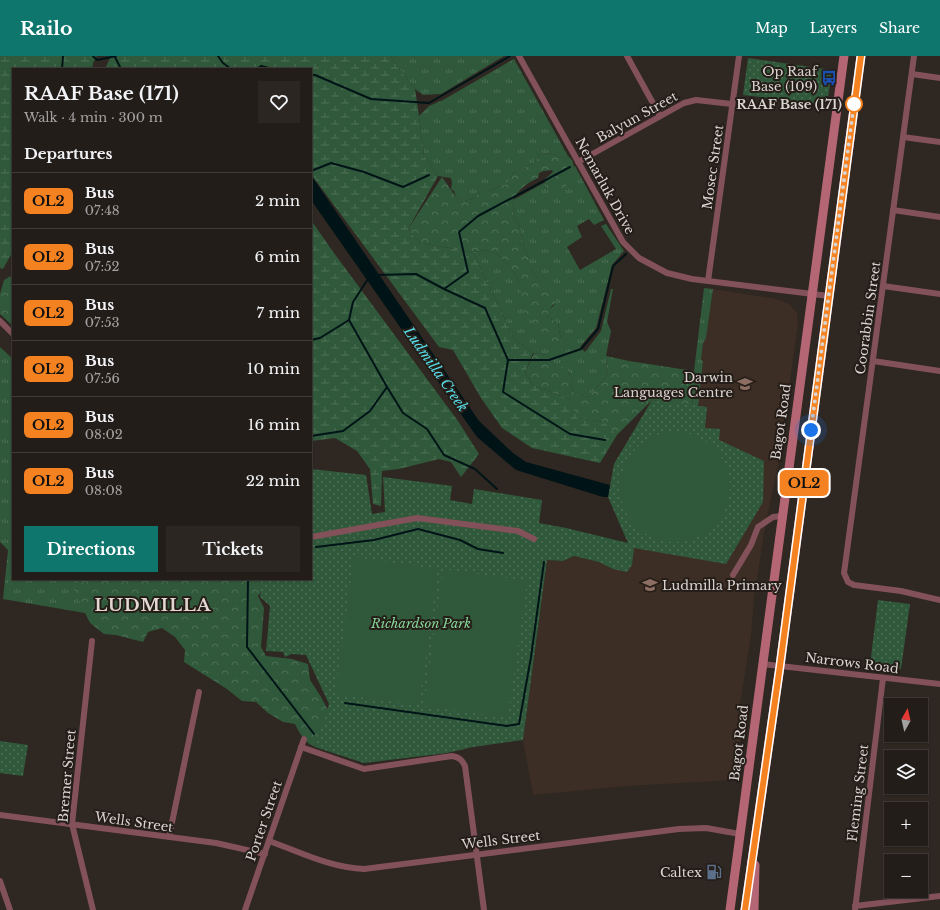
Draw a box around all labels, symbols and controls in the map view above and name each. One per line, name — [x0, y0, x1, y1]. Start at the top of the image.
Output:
text: Railo — [20, 17, 73, 40]
text: Map — [755, 19, 788, 37]
text: Layers — [810, 19, 857, 37]
text: Share — [879, 19, 920, 37]
place label: Op Raaf Base (109) — [751, 63, 819, 95]
bus stop icon: Op Raaf Base (109) — [820, 69, 838, 87]
button: heart — [258, 81, 300, 123]
text: RAAF Base (171) — [24, 82, 179, 105]
street label: Balyun Street — [593, 88, 681, 146]
marker: RAAF Base (171) — [845, 95, 863, 113]
place label: RAAF Base (171) — [736, 96, 842, 113]
text: Walk · 4 min · 300 m — [24, 109, 163, 126]
street label: Mosec Street — [699, 123, 727, 211]
street label: Nemarluk Drive — [571, 135, 639, 237]
text: Departures — [24, 144, 113, 163]
text: Bus — [85, 183, 114, 202]
text: 2 min — [255, 191, 300, 210]
text: OL2 — [32, 192, 65, 210]
text: 07:48 — [85, 202, 120, 219]
text: Bus — [85, 239, 114, 258]
text: 6 min — [255, 247, 300, 266]
text: OL2 — [32, 248, 65, 266]
text: 07:52 — [85, 258, 120, 275]
street label: Coorabbin Street — [852, 260, 884, 376]
text: Bus — [85, 295, 114, 314]
text: 7 min — [257, 303, 300, 322]
text: OL2 — [32, 304, 65, 322]
text: 07:53 — [85, 314, 120, 331]
water label: Ludmilla Creek — [399, 322, 472, 415]
text: Bus — [85, 351, 114, 370]
text: 10 min — [247, 359, 300, 378]
text: OL2 — [32, 360, 65, 378]
place label: Darwin Languages Centre — [614, 369, 733, 401]
text: 07:56 — [85, 370, 120, 387]
school or university icon: Darwin Languages Centre — [736, 375, 754, 393]
street label: Bagot Road — [767, 383, 795, 461]
text: Bus — [85, 407, 114, 426]
text: 16 min — [248, 415, 300, 434]
text: OL2 — [32, 416, 65, 434]
your location — [801, 420, 821, 440]
text: 08:02 — [85, 426, 123, 443]
text: Bus — [85, 463, 114, 482]
line badge: OL2 — [781, 470, 827, 496]
text: 22 min — [246, 471, 300, 490]
text: OL2 — [32, 472, 65, 490]
text: OL2 — [788, 474, 820, 492]
text: 08:08 — [85, 482, 123, 499]
button: Directions — [24, 526, 158, 572]
button: Tickets — [166, 526, 300, 572]
school or university icon: Ludmilla Primary — [641, 576, 659, 594]
place label: Ludmilla Primary — [662, 577, 782, 594]
district label: LUDMILLA — [94, 595, 212, 616]
park label: Richardson Park — [370, 615, 471, 632]
street label: Narrows Road — [804, 649, 900, 677]
north arrow — [884, 698, 928, 742]
map controls — [884, 698, 928, 898]
street label: Bagot Road — [726, 704, 752, 782]
street label: Bremer Street — [54, 729, 80, 823]
street label: Fleming Street — [844, 743, 872, 843]
button: layers — [884, 750, 928, 794]
street label: Porter Street — [242, 778, 286, 864]
button: + — [884, 802, 928, 846]
street label: Wells Street — [93, 808, 174, 836]
street label: Wells Street — [460, 827, 541, 853]
button: − — [884, 854, 928, 898]
fuel station icon: Caltex — [705, 863, 723, 881]
place label: Caltex — [660, 864, 702, 881]

